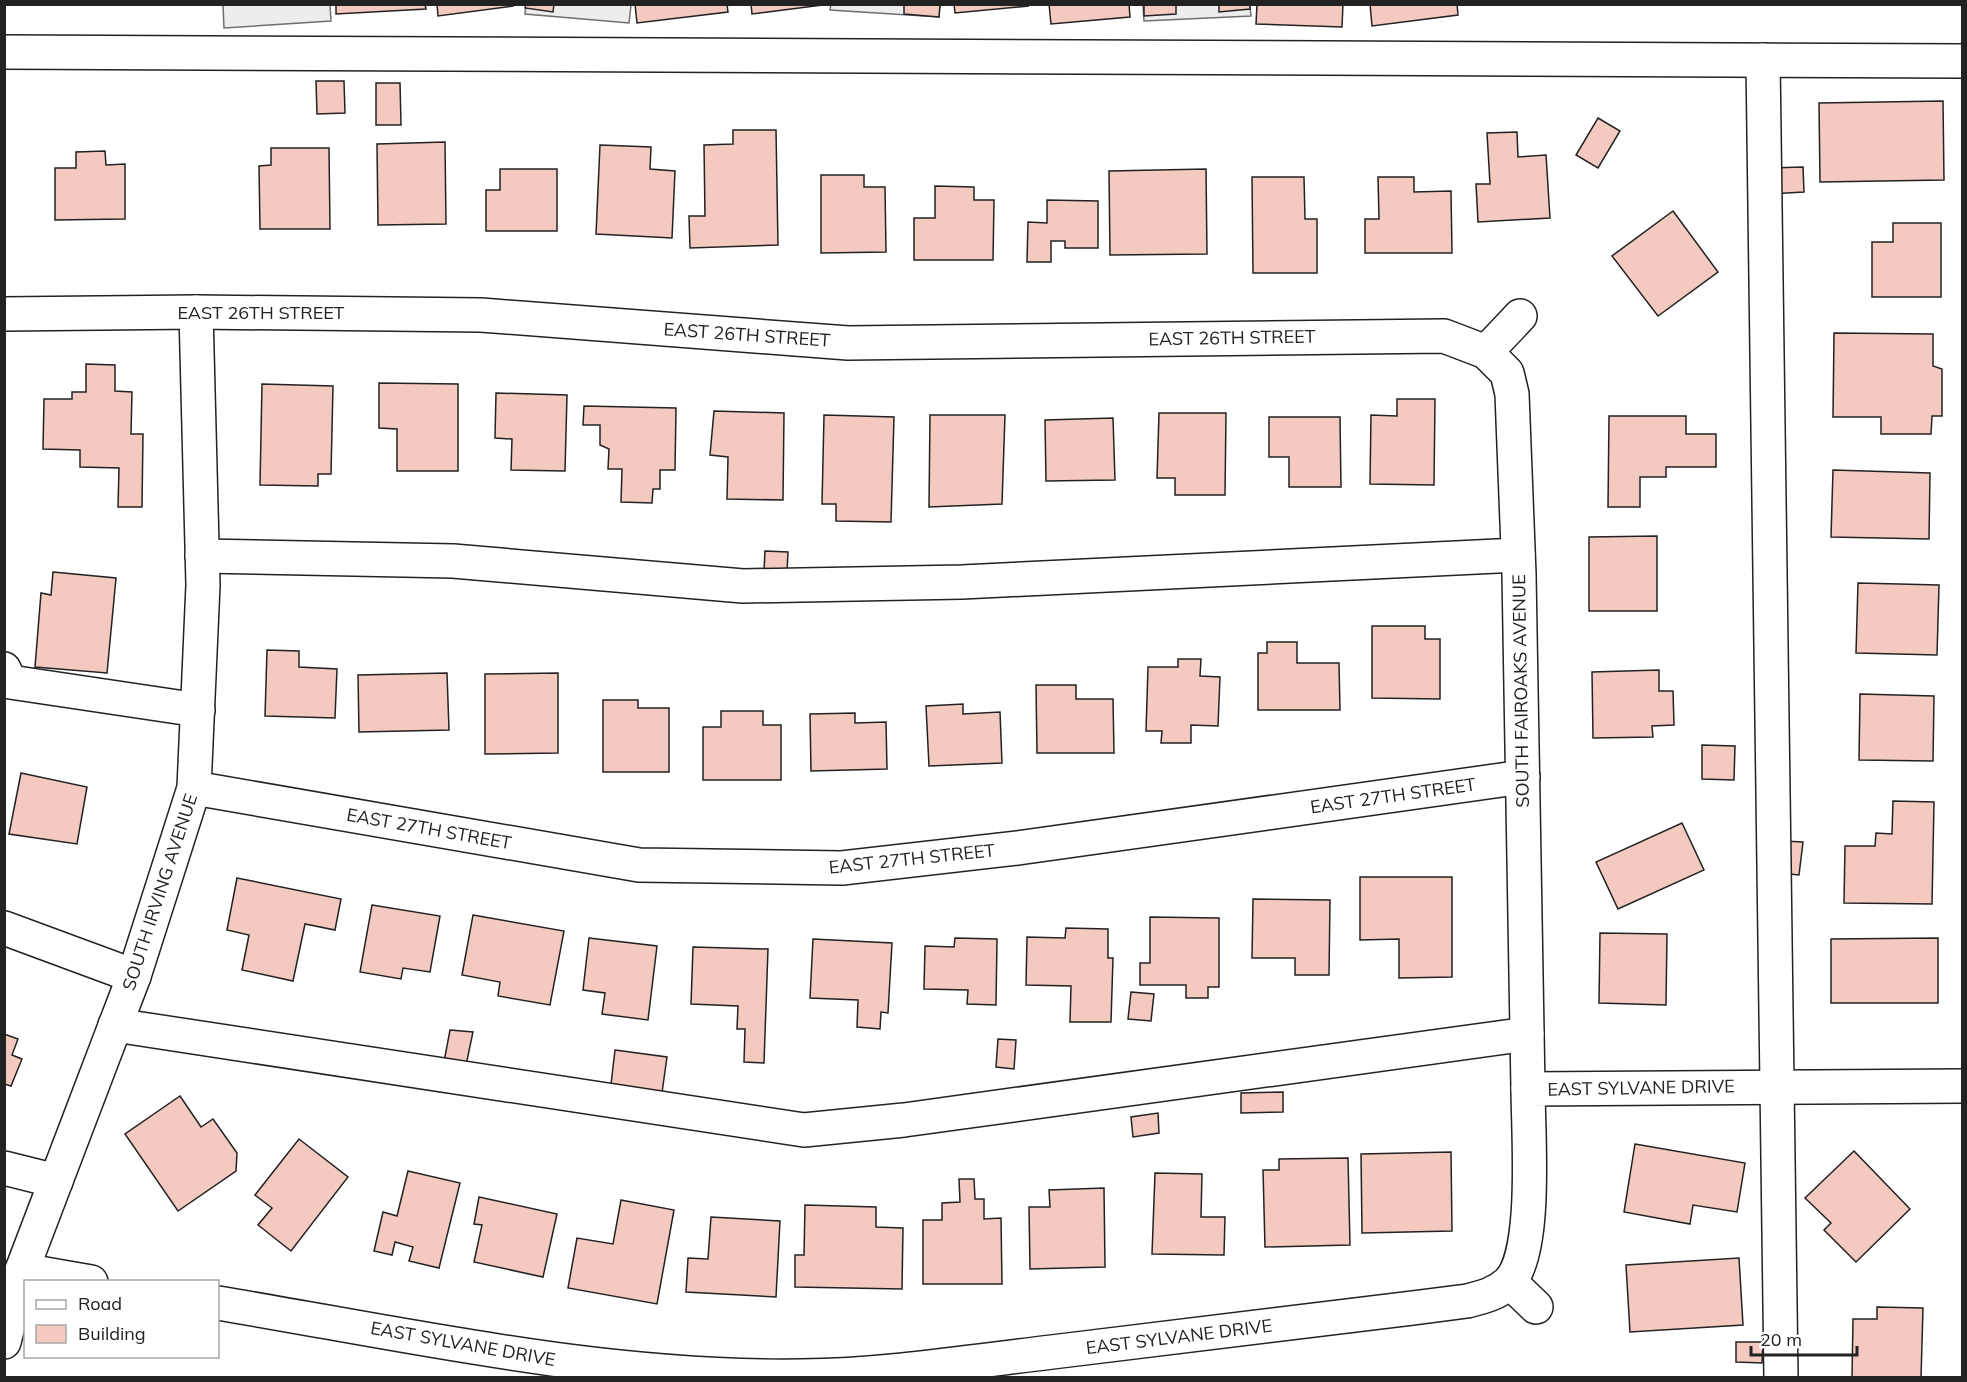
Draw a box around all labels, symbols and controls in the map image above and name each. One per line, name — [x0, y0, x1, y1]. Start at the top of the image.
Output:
street label: EAST 26TH STREET — [178, 301, 345, 324]
street label: EAST 26TH STREET — [663, 317, 831, 352]
street label: EAST 26TH STREET — [1148, 325, 1316, 350]
street label: SOUTH FAIROAKS AVENUE — [1507, 574, 1534, 808]
street label: EAST 27TH STREET — [1309, 772, 1477, 819]
street label: SOUTH IRVING AVENUE — [117, 791, 202, 993]
street label: EAST 27TH STREET — [345, 803, 513, 854]
street label: EAST 27TH STREET — [828, 838, 996, 879]
street label: EAST SYLVANE DRIVE — [1547, 1074, 1735, 1101]
legend — [24, 1280, 219, 1358]
text: Road — [78, 1292, 122, 1315]
street label: EAST SYLVANE DRIVE — [1085, 1314, 1273, 1359]
street label: EAST SYLVANE DRIVE — [369, 1316, 557, 1371]
scale bar — [1751, 1319, 1858, 1357]
text: Building — [78, 1322, 146, 1345]
text: 20 m — [1760, 1328, 1802, 1351]

